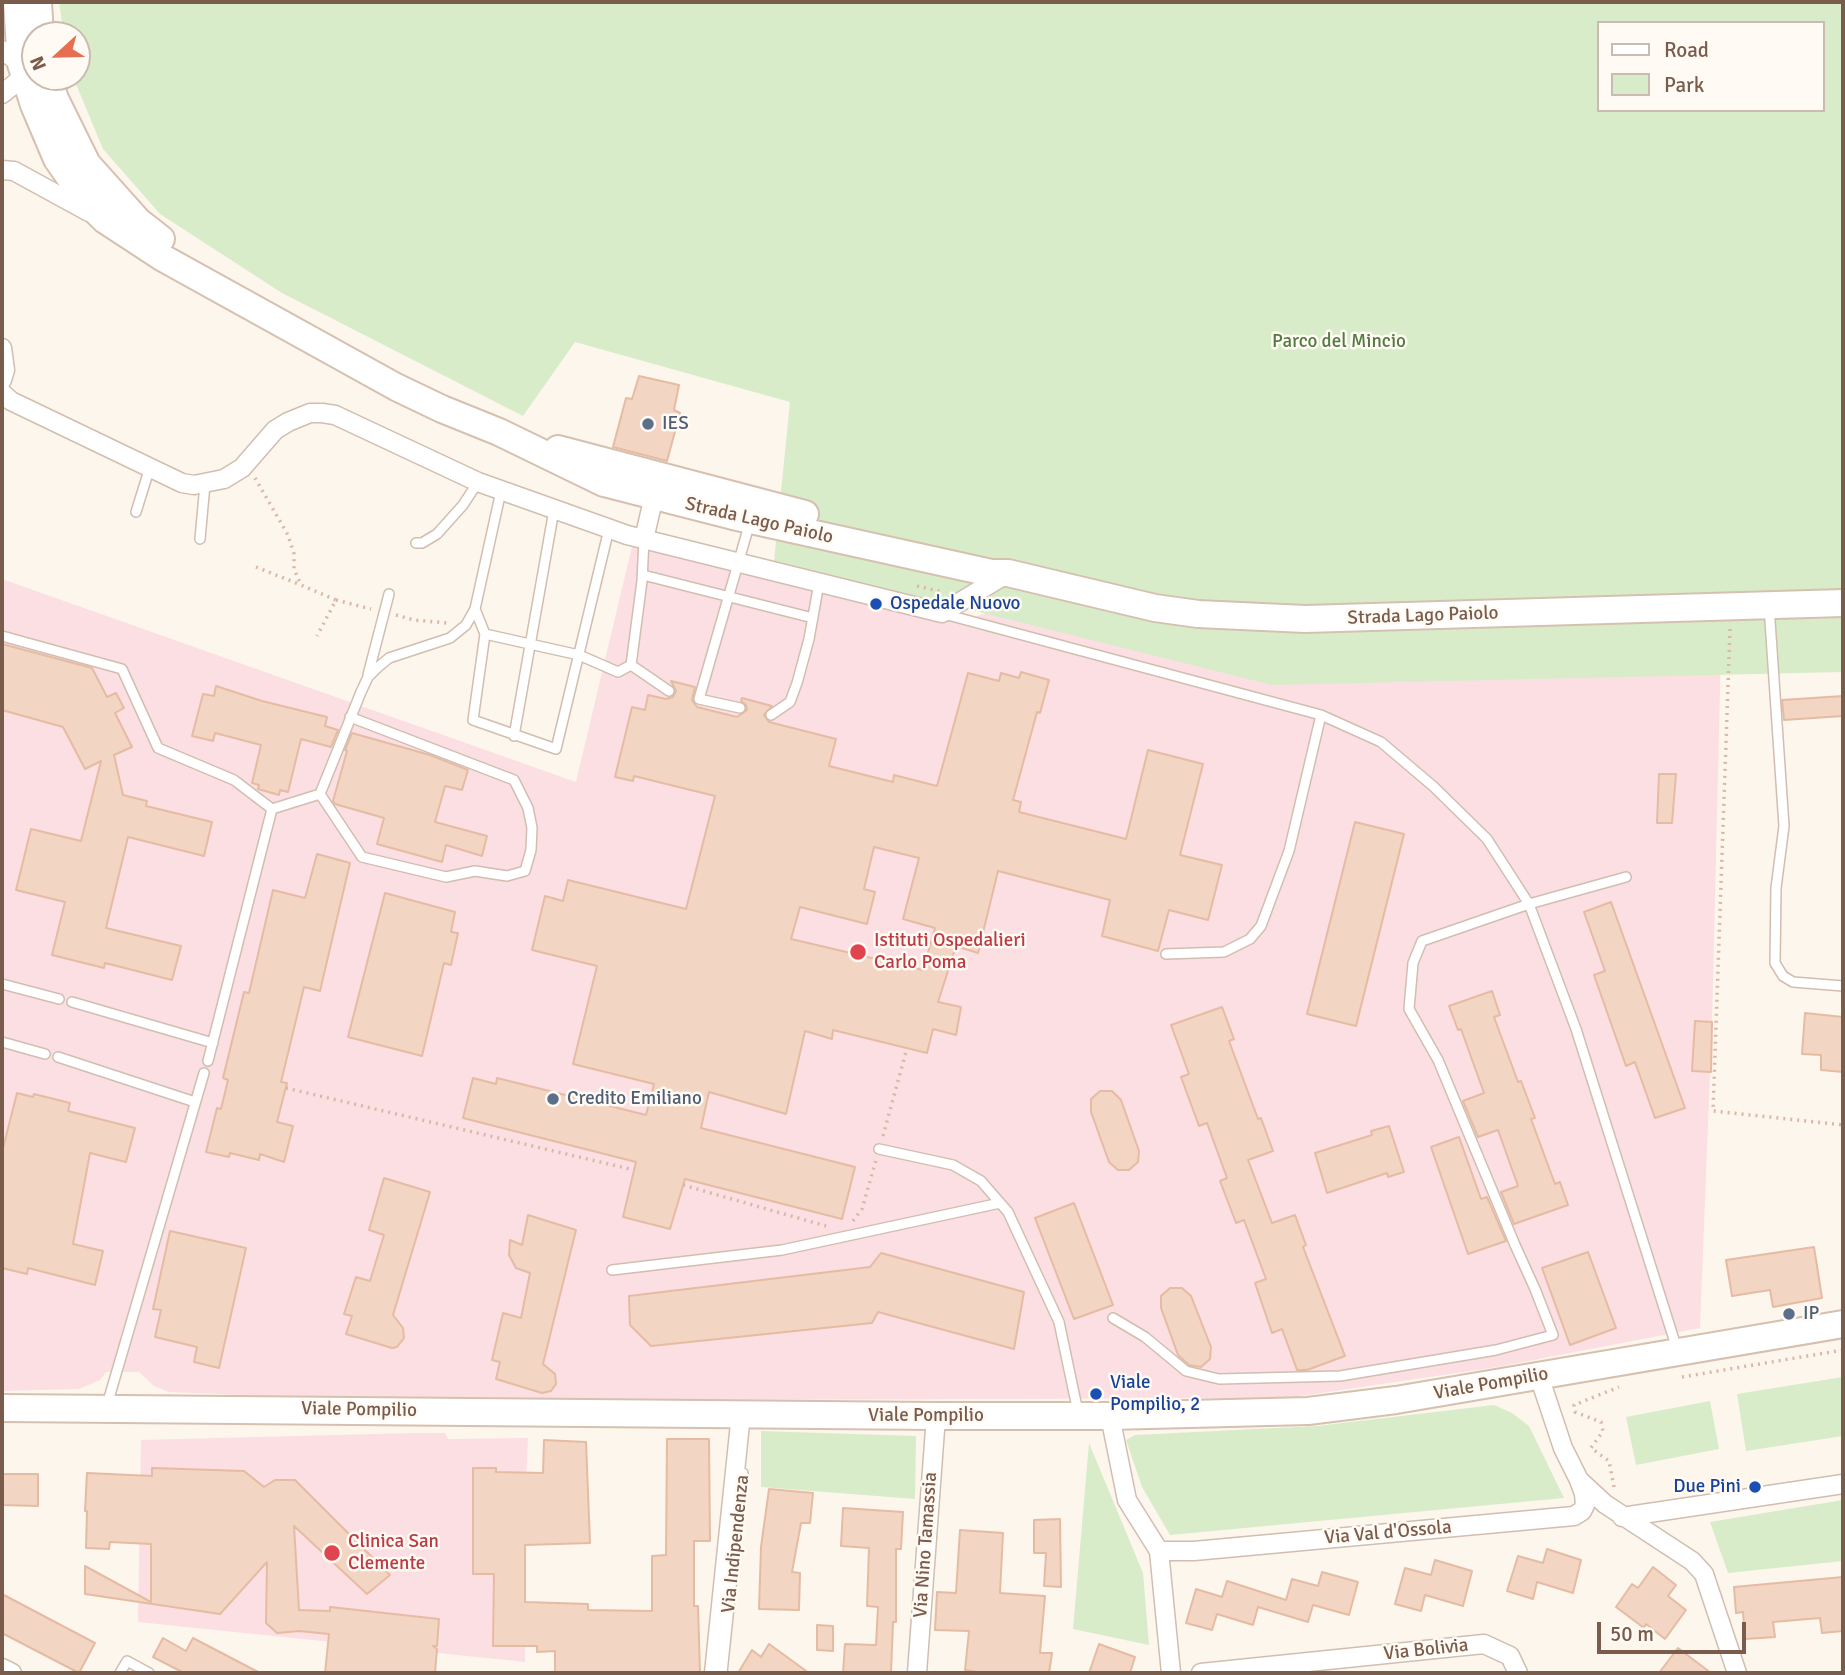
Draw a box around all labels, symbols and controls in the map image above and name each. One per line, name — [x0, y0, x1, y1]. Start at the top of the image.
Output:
north arrow — [21, 21, 91, 91]
legend — [1596, 21, 1824, 112]
text: Road — [1664, 37, 1709, 63]
text: N — [25, 52, 52, 74]
text: Park — [1664, 72, 1704, 98]
park label: Parco del Mincio — [1272, 331, 1406, 353]
place label: IES — [662, 413, 689, 435]
marker: IES — [640, 416, 656, 432]
street label: Strada Lago Paiolo — [683, 493, 835, 549]
place label: Ospedale Nuovo — [890, 593, 1020, 615]
marker: Ospedale Nuovo — [868, 596, 884, 612]
street label: Strada Lago Paiolo — [1347, 602, 1499, 630]
place label: Istituti Ospedalieri Carlo Poma — [874, 930, 1026, 974]
marker: Istituti Ospedalieri Carlo Poma — [848, 942, 868, 962]
place label: Credito Emiliano — [567, 1088, 702, 1110]
marker: Credito Emiliano — [545, 1091, 561, 1107]
place label: IP — [1803, 1303, 1819, 1325]
marker: IP — [1781, 1306, 1797, 1322]
street label: Viale Pompilio — [1432, 1363, 1550, 1405]
place label: Viale Pompilio, 2 — [1110, 1372, 1200, 1416]
marker: Viale Pompilio, 2 — [1088, 1386, 1104, 1402]
street label: Viale Pompilio — [301, 1398, 417, 1422]
street label: Viale Pompilio — [868, 1405, 984, 1427]
street label: Via Nino Tamassia — [910, 1471, 942, 1619]
street label: Via Indipendenza — [717, 1474, 755, 1614]
place label: Due Pini — [1673, 1476, 1741, 1498]
marker: Due Pini — [1747, 1479, 1763, 1495]
street label: Via Val d'Ossola — [1323, 1516, 1453, 1550]
place label: Clinica San Clemente — [348, 1531, 439, 1575]
marker: Clinica San Clemente — [322, 1543, 342, 1563]
scale bar — [1600, 1608, 1749, 1652]
text: 50 m — [1610, 1621, 1654, 1647]
street label: Via Bolivia — [1383, 1634, 1469, 1666]

